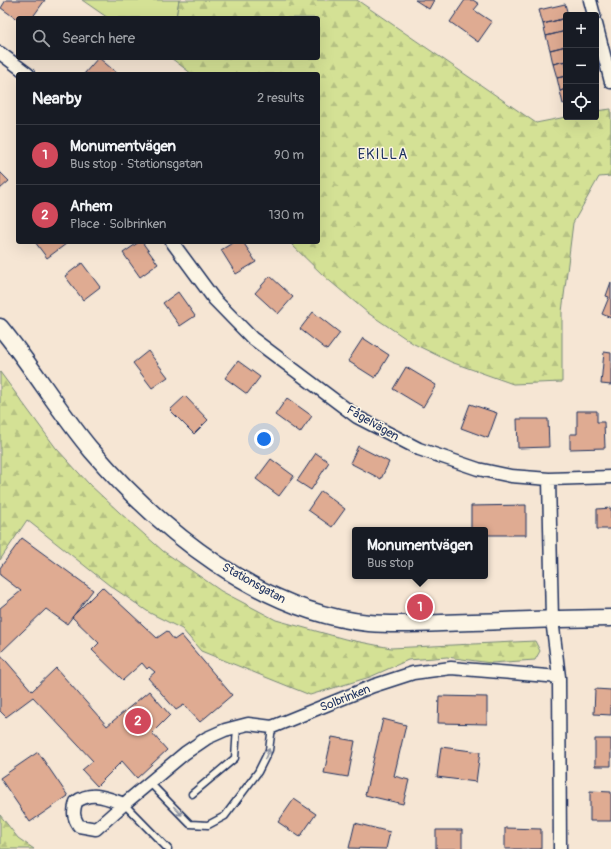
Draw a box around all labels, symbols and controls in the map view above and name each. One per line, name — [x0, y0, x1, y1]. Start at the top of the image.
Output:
map controls — [563, 12, 599, 120]
button: + — [563, 12, 599, 48]
search box — [16, 16, 320, 60]
icon: search — [30, 27, 52, 49]
text: Search here — [62, 29, 135, 48]
button: − — [563, 48, 599, 84]
button: locate — [563, 84, 599, 120]
text: Nearby — [32, 88, 81, 109]
text: 2 results — [257, 90, 304, 106]
text: Monumentvägen — [70, 137, 176, 156]
district label: EKILLA — [358, 146, 408, 163]
text: 1 — [42, 147, 48, 163]
text: 90 m — [274, 147, 304, 163]
text: Bus stop · Stationsgatan — [70, 156, 203, 172]
text: Arhem — [70, 197, 113, 216]
text: 2 — [41, 207, 49, 223]
text: 130 m — [268, 207, 304, 223]
text: Place · Solbrinken — [70, 216, 166, 232]
street label: Fågelvägen — [344, 402, 402, 444]
your location — [254, 429, 274, 449]
popup — [352, 527, 488, 579]
text: Monumentvägen — [367, 536, 473, 555]
text: Bus stop — [367, 555, 414, 571]
street label: Stationsgatan — [219, 560, 288, 607]
pin: 1 — [407, 592, 433, 622]
street label: Solbrinken — [318, 682, 373, 715]
pin: 2 — [125, 706, 151, 736]
one-way arrow — [263, 748, 271, 760]
one-way arrow — [173, 806, 182, 816]

